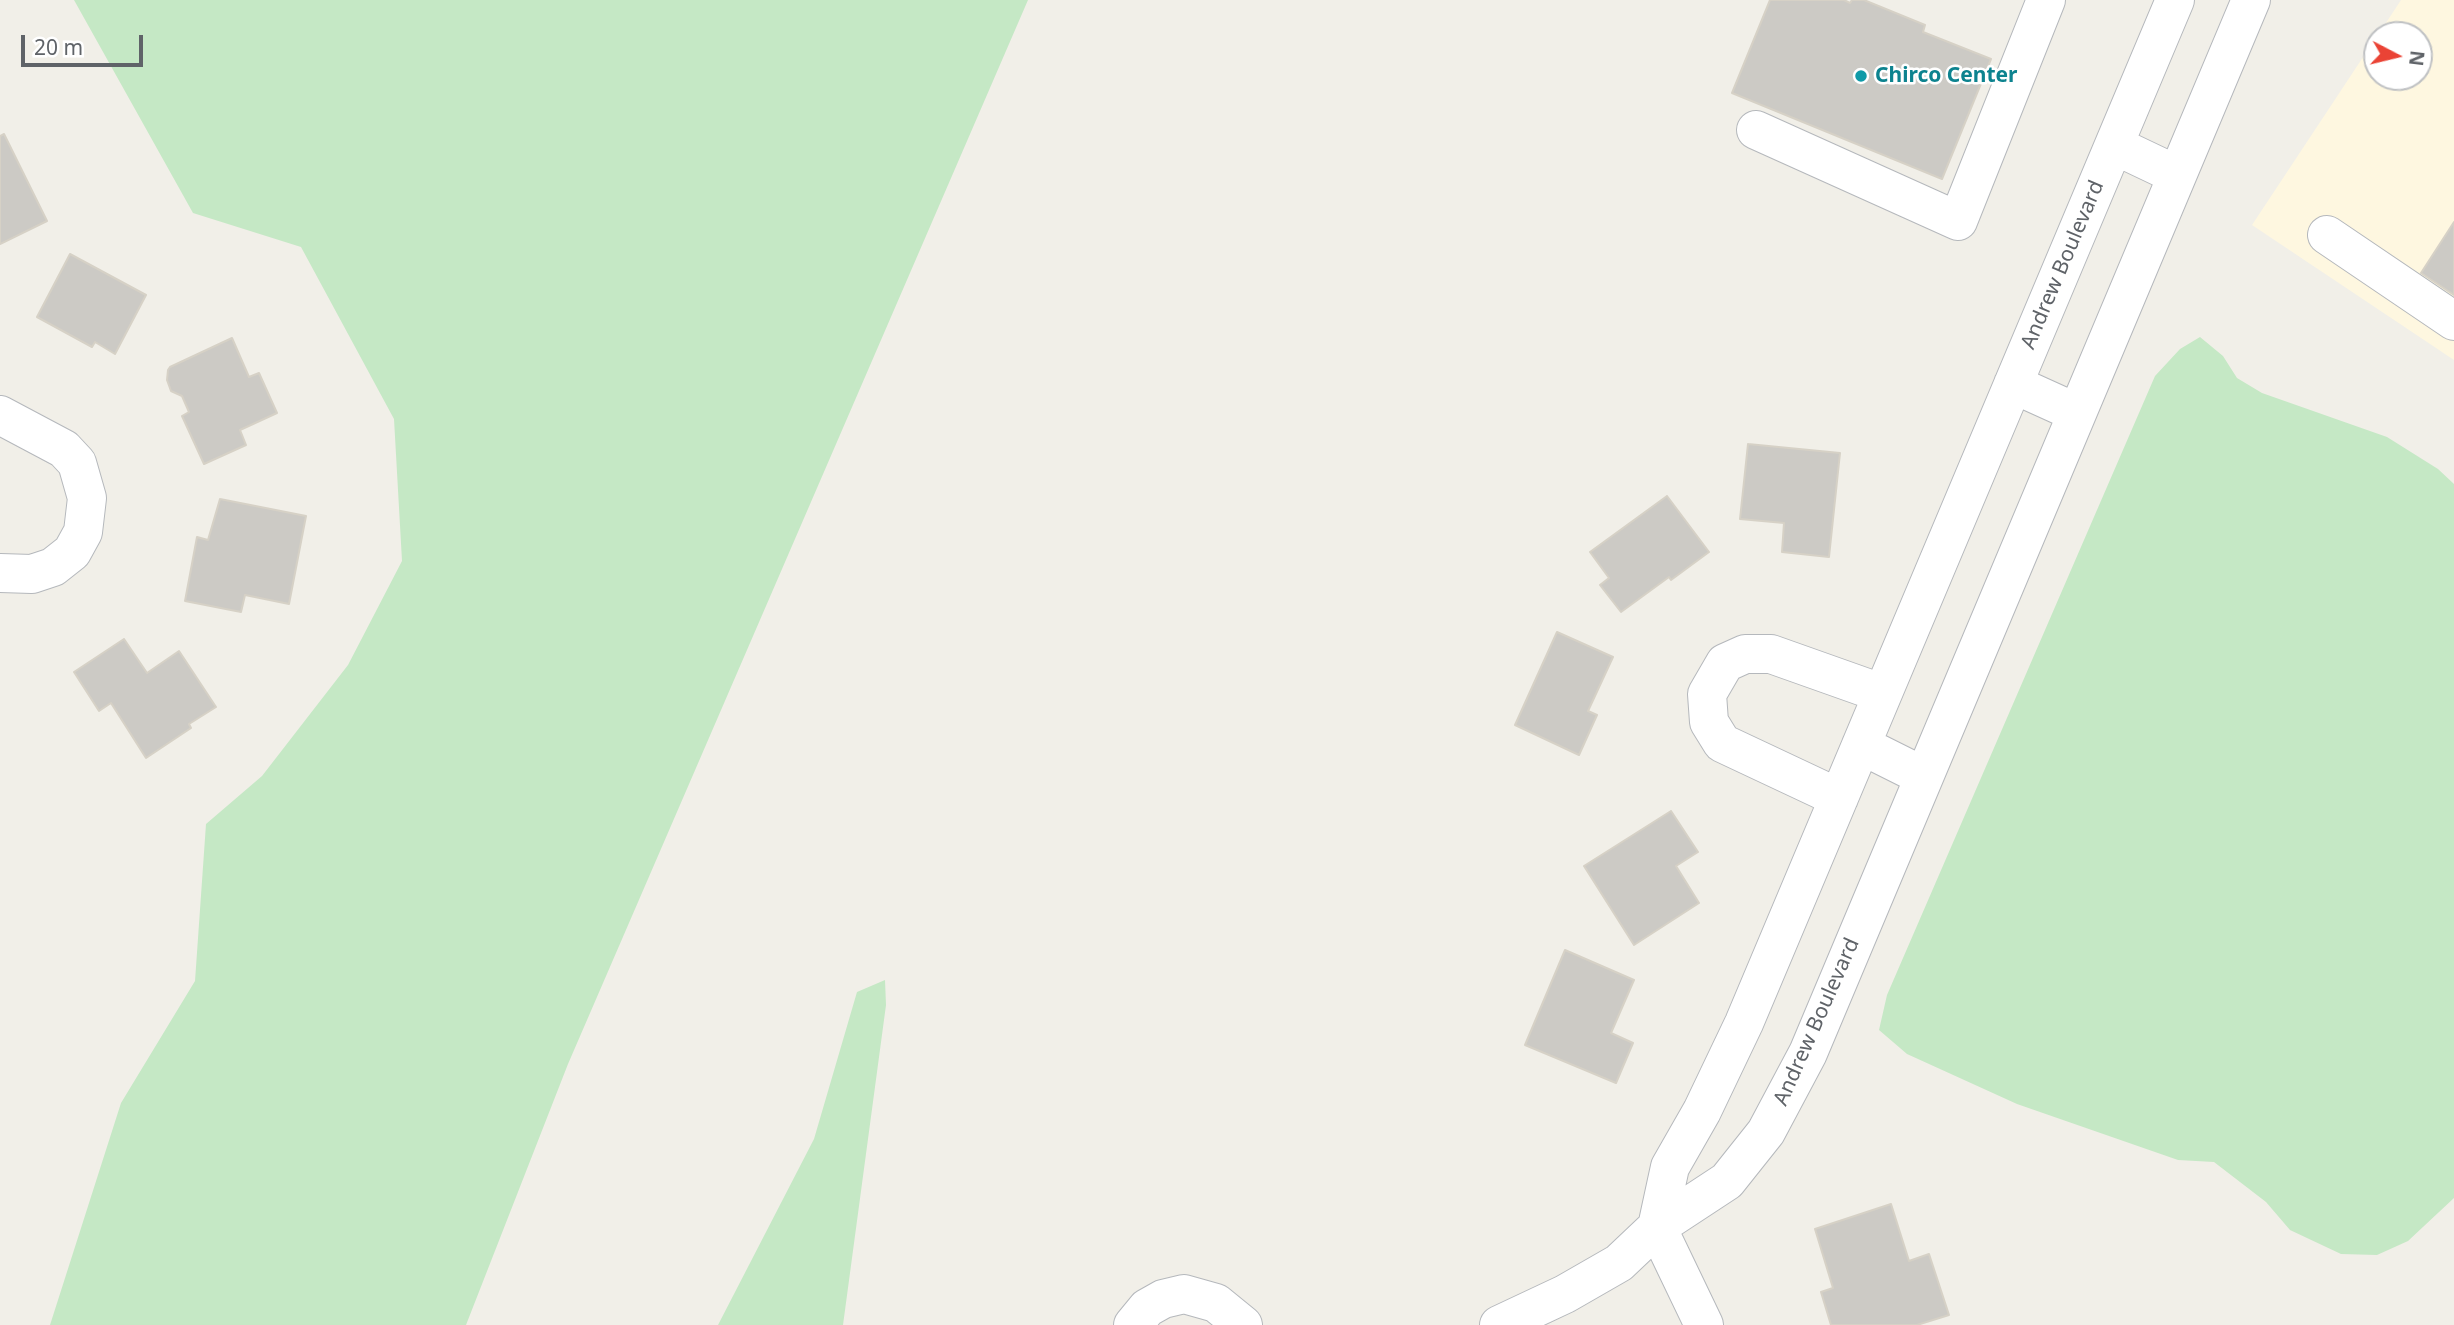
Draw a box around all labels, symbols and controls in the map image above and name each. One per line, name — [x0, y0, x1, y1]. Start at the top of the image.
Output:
scale bar — [24, 21, 147, 65]
north arrow — [2363, 21, 2433, 91]
text: 20 m — [34, 33, 83, 61]
text: N — [2403, 49, 2431, 68]
place label: Chirco Center — [1875, 63, 2018, 89]
marker: Chirco Center — [1853, 68, 1869, 84]
street label: Andrew Boulevard — [2016, 177, 2110, 353]
street label: Andrew Boulevard — [1769, 934, 1865, 1110]

